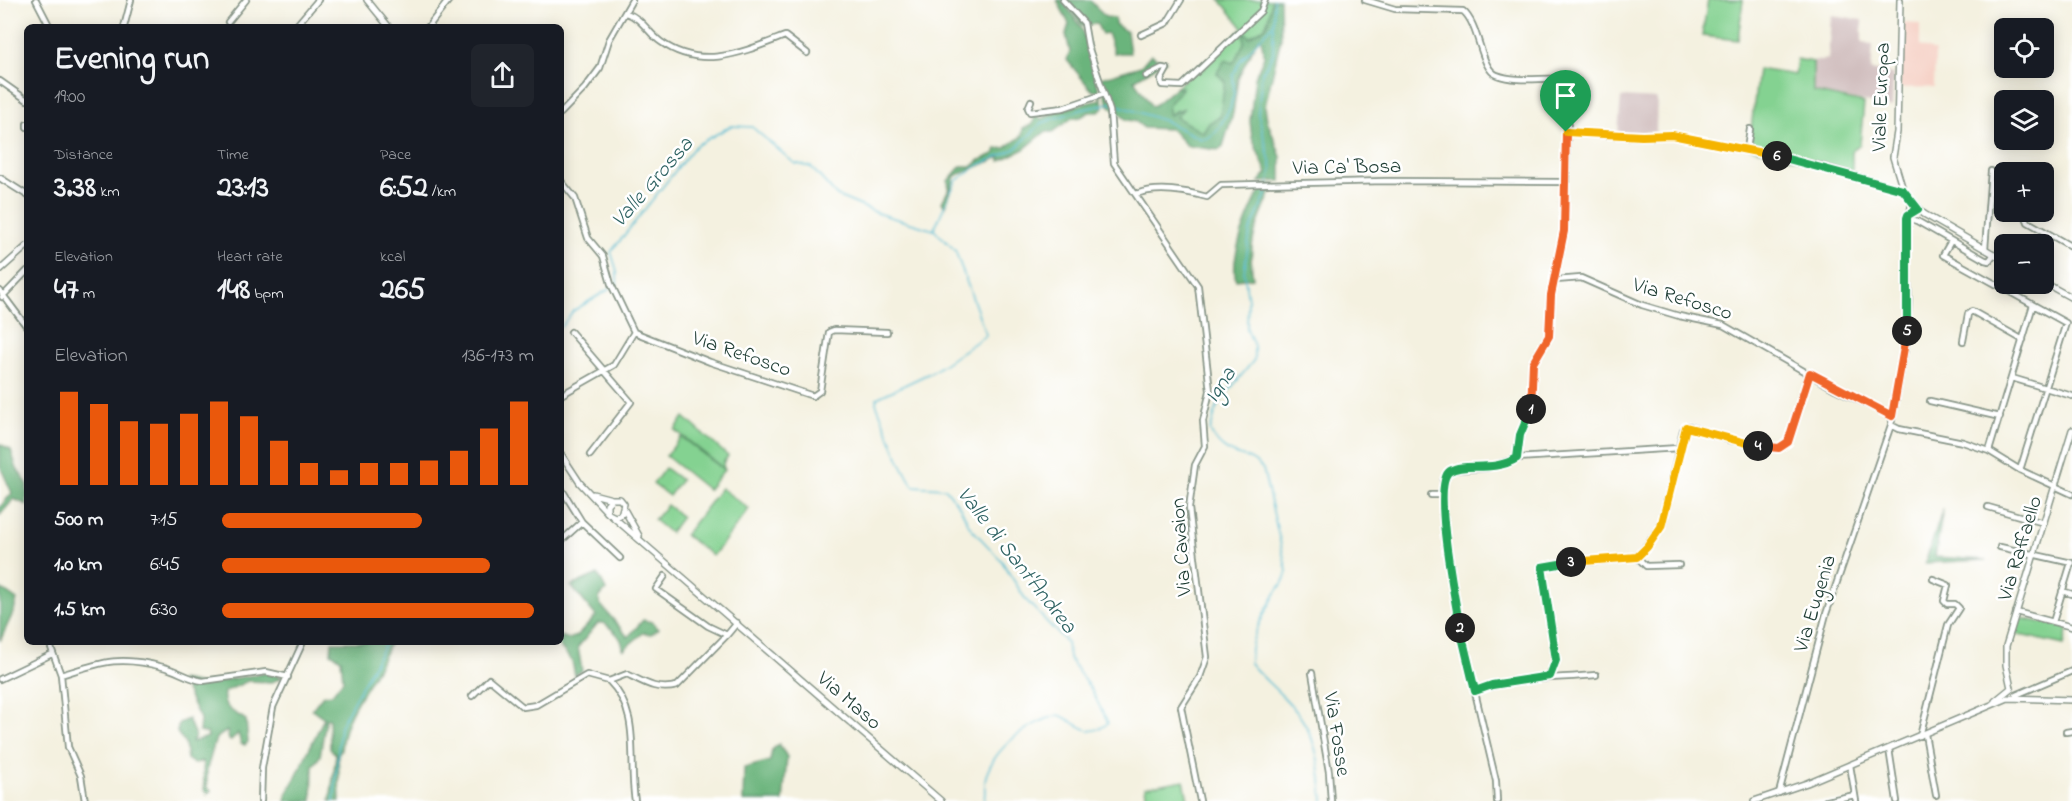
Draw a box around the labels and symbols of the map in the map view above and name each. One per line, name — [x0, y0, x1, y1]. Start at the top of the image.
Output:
street label: Viale Europa — [1865, 42, 1899, 153]
pin — [1540, 70, 1591, 132]
water label: Valle Grossa — [605, 130, 703, 235]
pin: 6 — [1762, 141, 1792, 171]
street label: Via Ca' Bosa — [1291, 152, 1402, 184]
street label: Via Refosco — [1628, 270, 1736, 329]
pin: 5 — [1892, 316, 1922, 346]
street label: Via Refosco — [687, 324, 795, 386]
water label: Igna — [1198, 360, 1246, 410]
pin: 1 — [1516, 394, 1546, 424]
pin: 4 — [1743, 431, 1773, 461]
water label: Valle di Sant'Andrea — [948, 481, 1084, 642]
street label: Via Raffaello — [1990, 492, 2051, 606]
street label: Via Cavaion — [1164, 497, 1200, 598]
pin: 3 — [1556, 547, 1586, 577]
street label: Via Eugenia — [1787, 551, 1847, 657]
pin: 2 — [1445, 613, 1475, 643]
street label: Via Maso — [809, 664, 888, 738]
street label: Via Fosse — [1314, 689, 1358, 779]

